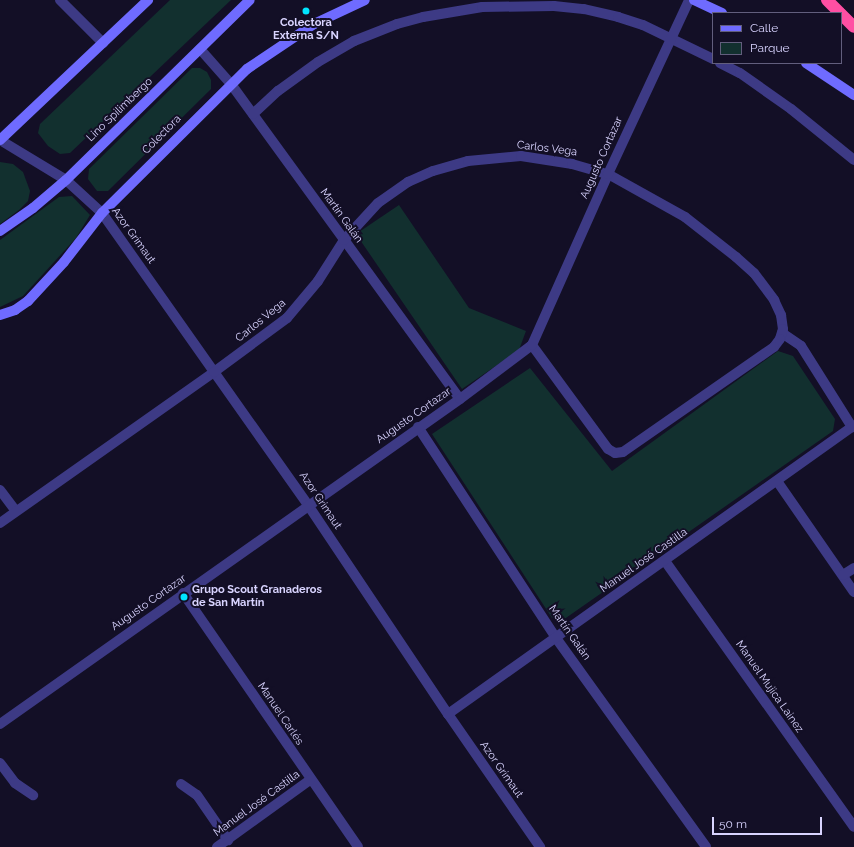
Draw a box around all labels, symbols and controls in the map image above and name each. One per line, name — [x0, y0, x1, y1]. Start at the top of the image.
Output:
marker: Colectora Externa S/N — [301, 6, 311, 16]
legend — [712, 12, 842, 64]
place label: Colectora Externa S/N — [273, 17, 339, 43]
text: Calle — [750, 21, 778, 35]
text: Parque — [750, 41, 790, 55]
street label: Lino Spilimbergo — [84, 75, 156, 145]
street label: Colectora — [140, 113, 184, 157]
street label: Augusto Cortazar — [578, 115, 626, 201]
street label: Carlos Vega — [516, 139, 578, 159]
street label: Martín Galán — [317, 186, 365, 246]
street label: Azor Grimaut — [108, 205, 158, 267]
street label: Carlos Vega — [233, 297, 289, 345]
street label: Augusto Cortazar — [374, 385, 454, 447]
street label: Azor Grimaut — [296, 470, 344, 532]
street label: Manuel José Castilla — [598, 526, 690, 596]
street label: Augusto Cortazar — [109, 572, 189, 634]
place label: Grupo Scout Granaderos de San Martín — [192, 584, 322, 610]
marker: Grupo Scout Granaderos de San Martín — [179, 592, 189, 602]
street label: Martín Galán — [545, 603, 593, 663]
street label: Manuel Mujica Lainez — [732, 638, 806, 736]
street label: Manuel Carlés — [254, 680, 306, 748]
street label: Azor Grimaut — [477, 739, 525, 801]
street label: Manuel José Castilla — [211, 768, 303, 840]
scale bar — [714, 809, 824, 835]
text: 50 m — [719, 817, 747, 831]

